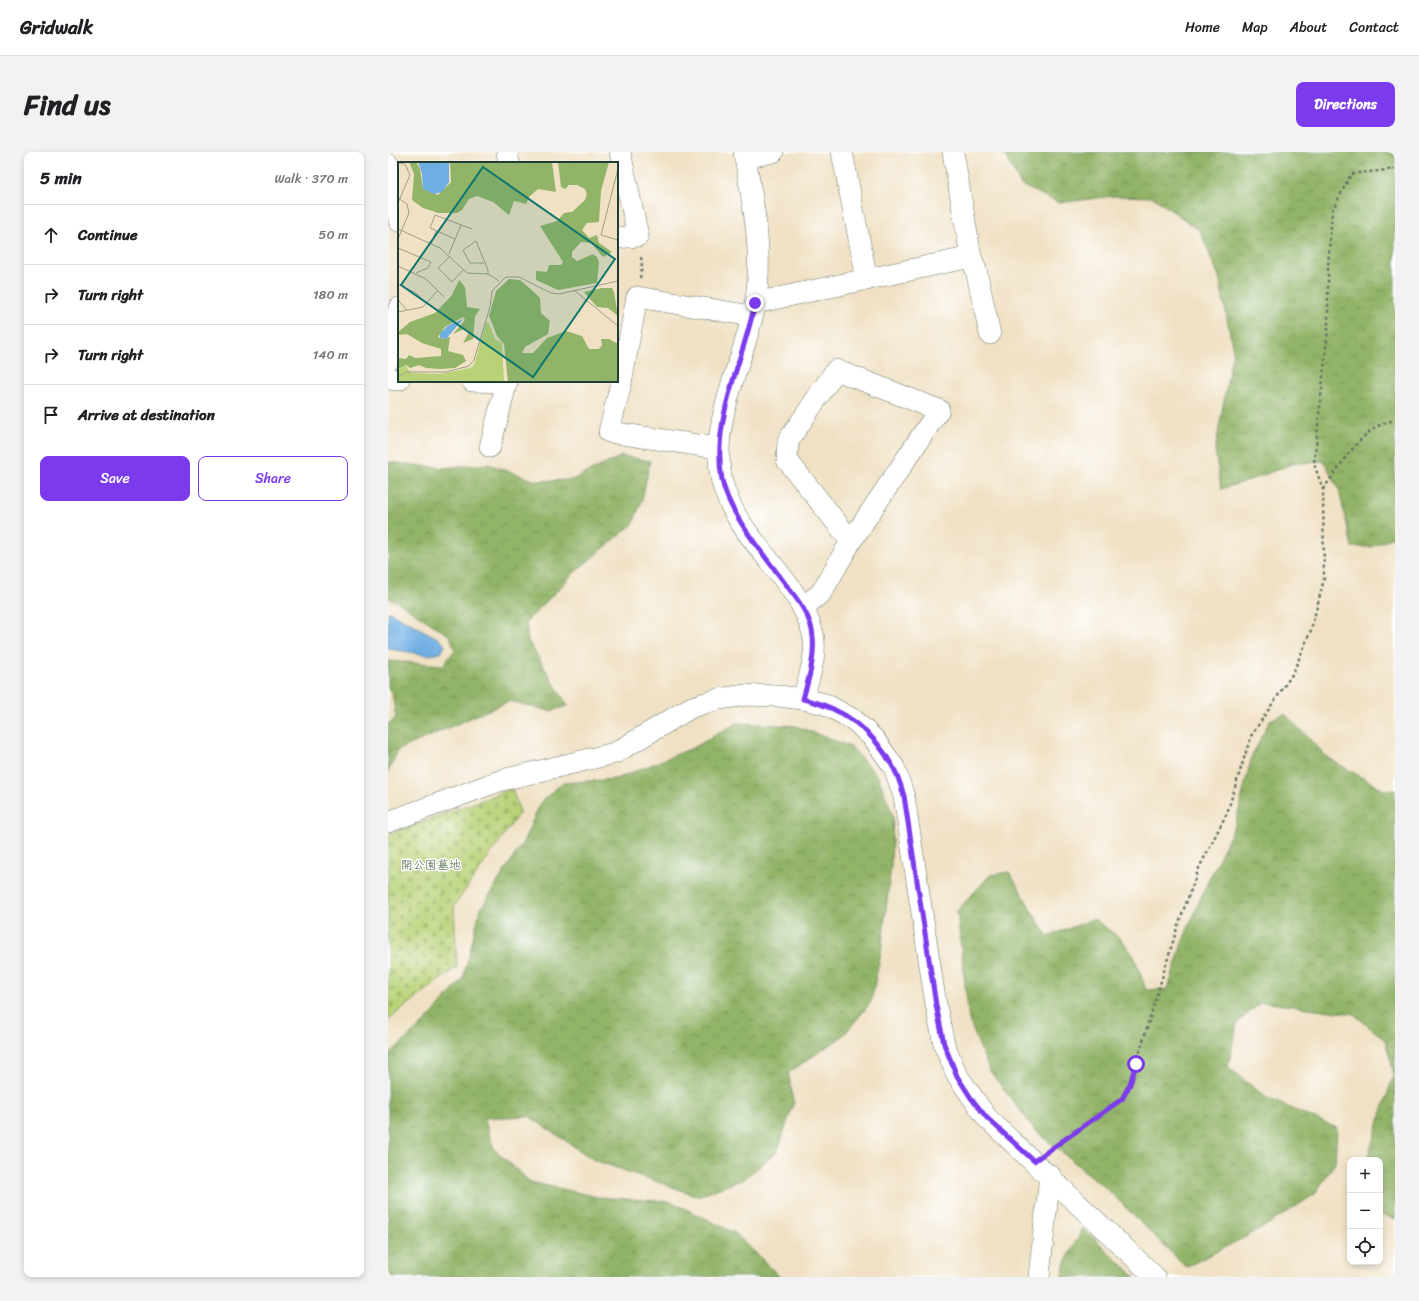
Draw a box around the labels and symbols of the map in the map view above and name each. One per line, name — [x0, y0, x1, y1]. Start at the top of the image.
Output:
inset map — [398, 162, 618, 382]
route end — [746, 294, 764, 312]
park label: 開公園墓地 — [401, 854, 461, 876]
route start — [1127, 1055, 1145, 1073]

